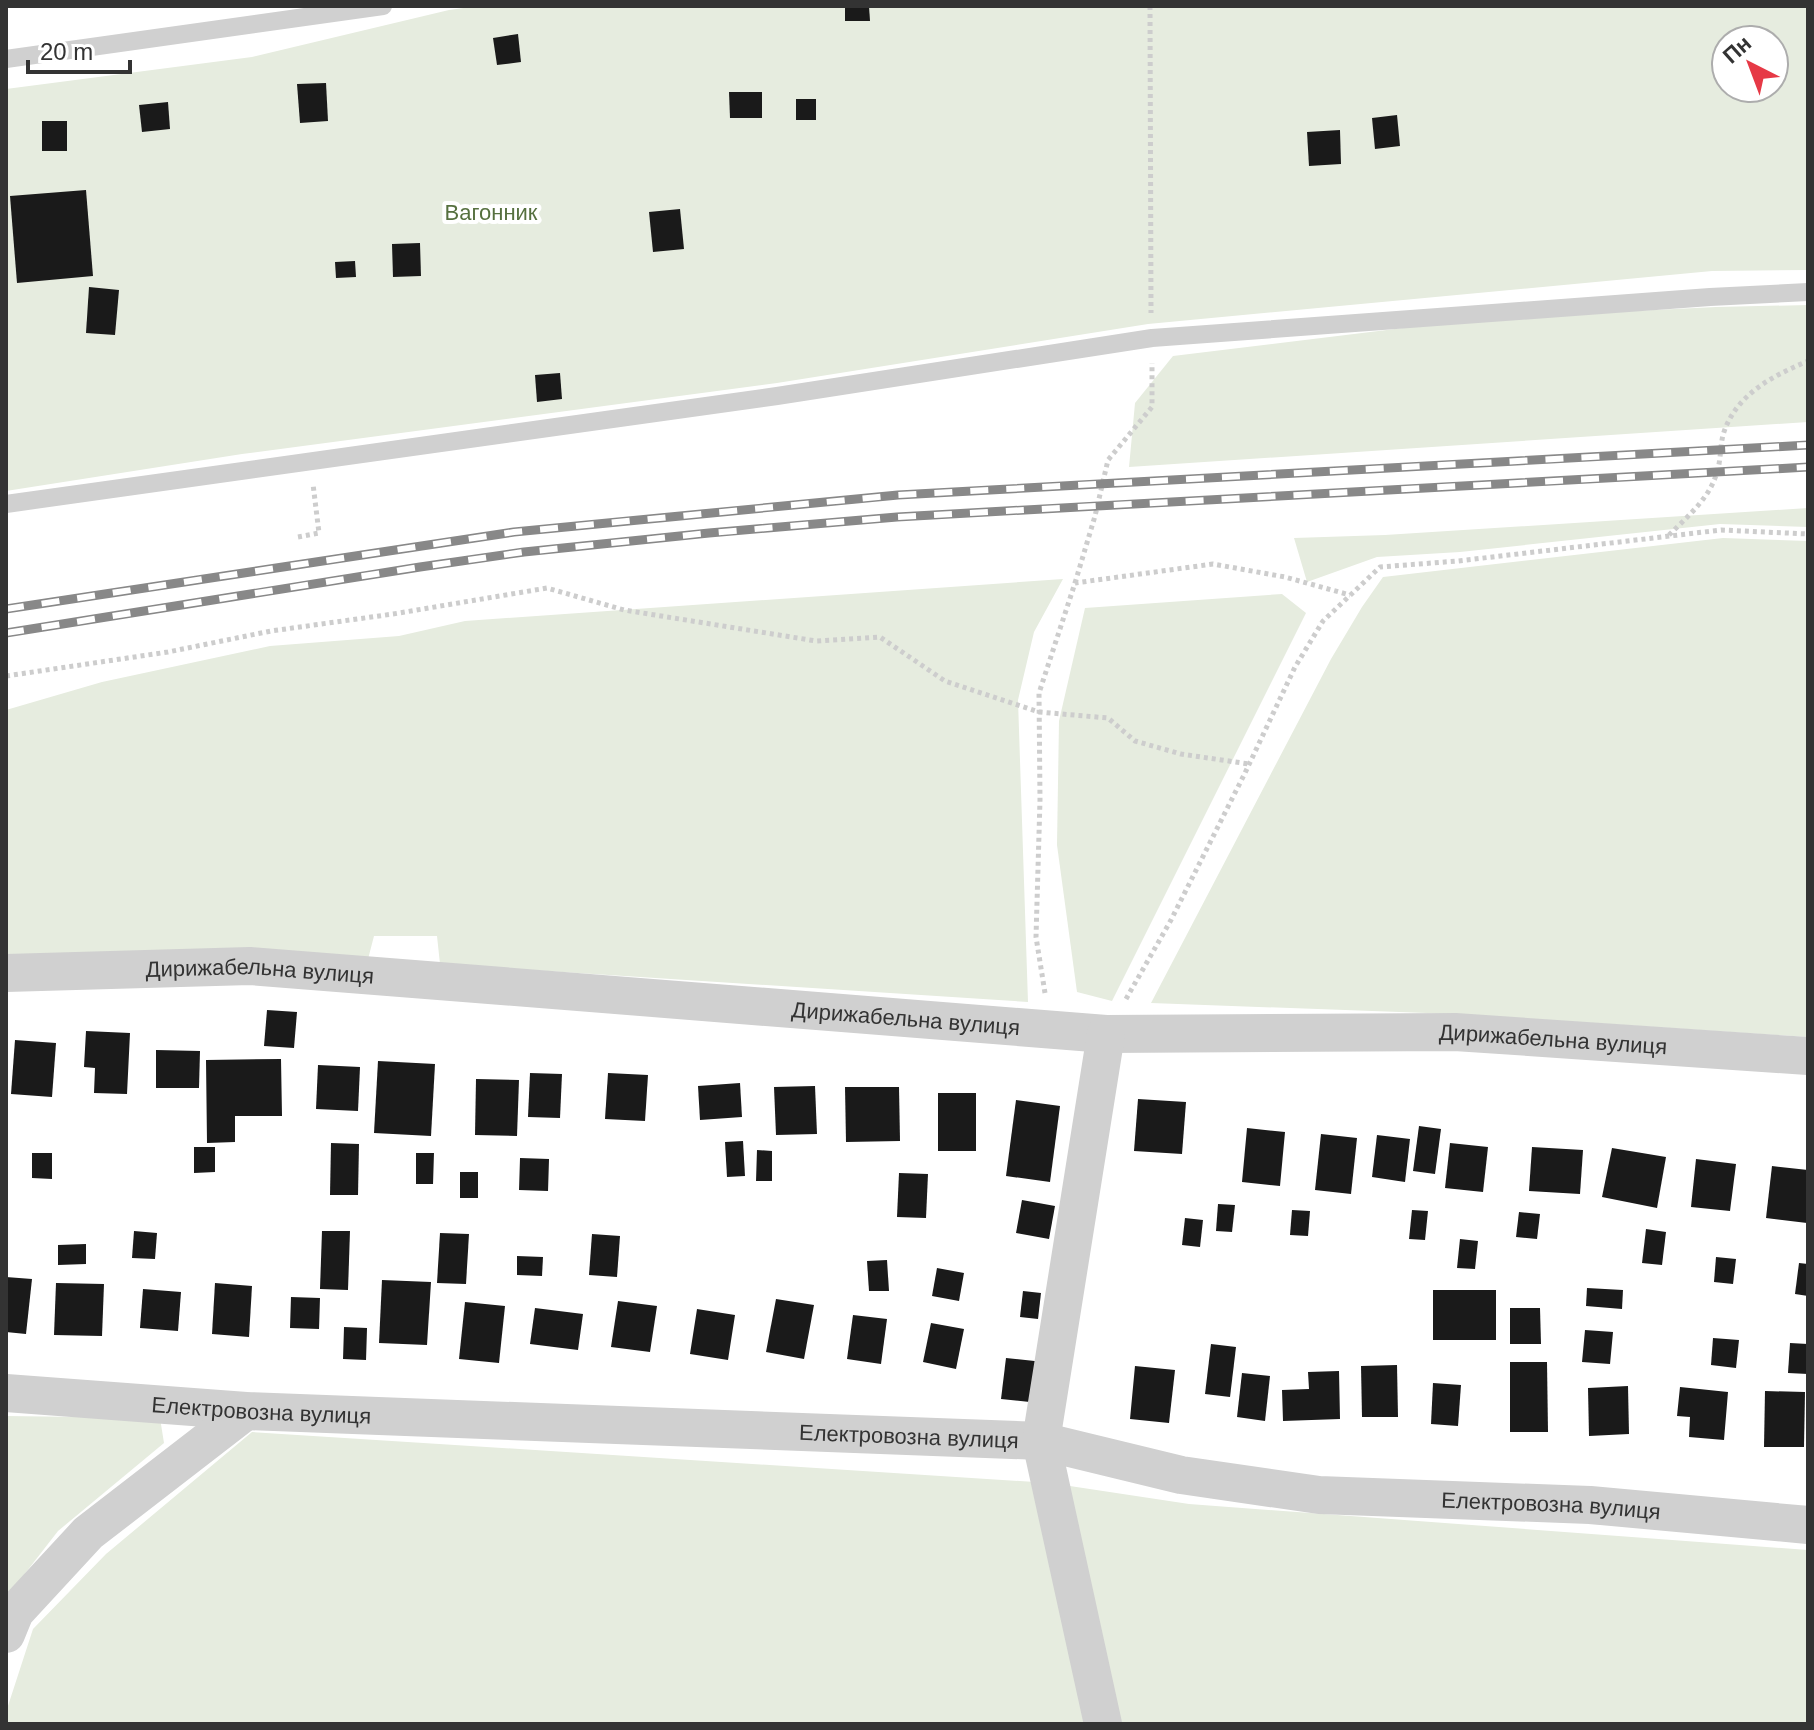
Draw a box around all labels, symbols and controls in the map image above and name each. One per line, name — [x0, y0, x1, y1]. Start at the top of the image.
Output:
scale bar — [28, 24, 130, 74]
north arrow — [1710, 24, 1790, 104]
text: Пн — [1718, 30, 1756, 69]
text: 20 m — [40, 38, 93, 65]
park label: Вагонник — [445, 200, 538, 225]
street label: Дирижабельна вулиця — [145, 954, 375, 989]
street label: Дирижабельна вулиця — [791, 997, 1021, 1040]
street label: Дирижабельна вулиця — [1439, 1020, 1668, 1059]
street label: Електровозна вулиця — [151, 1392, 372, 1429]
street label: Електровозна вулиця — [799, 1420, 1019, 1453]
street label: Електровозна вулиця — [1441, 1488, 1662, 1524]

